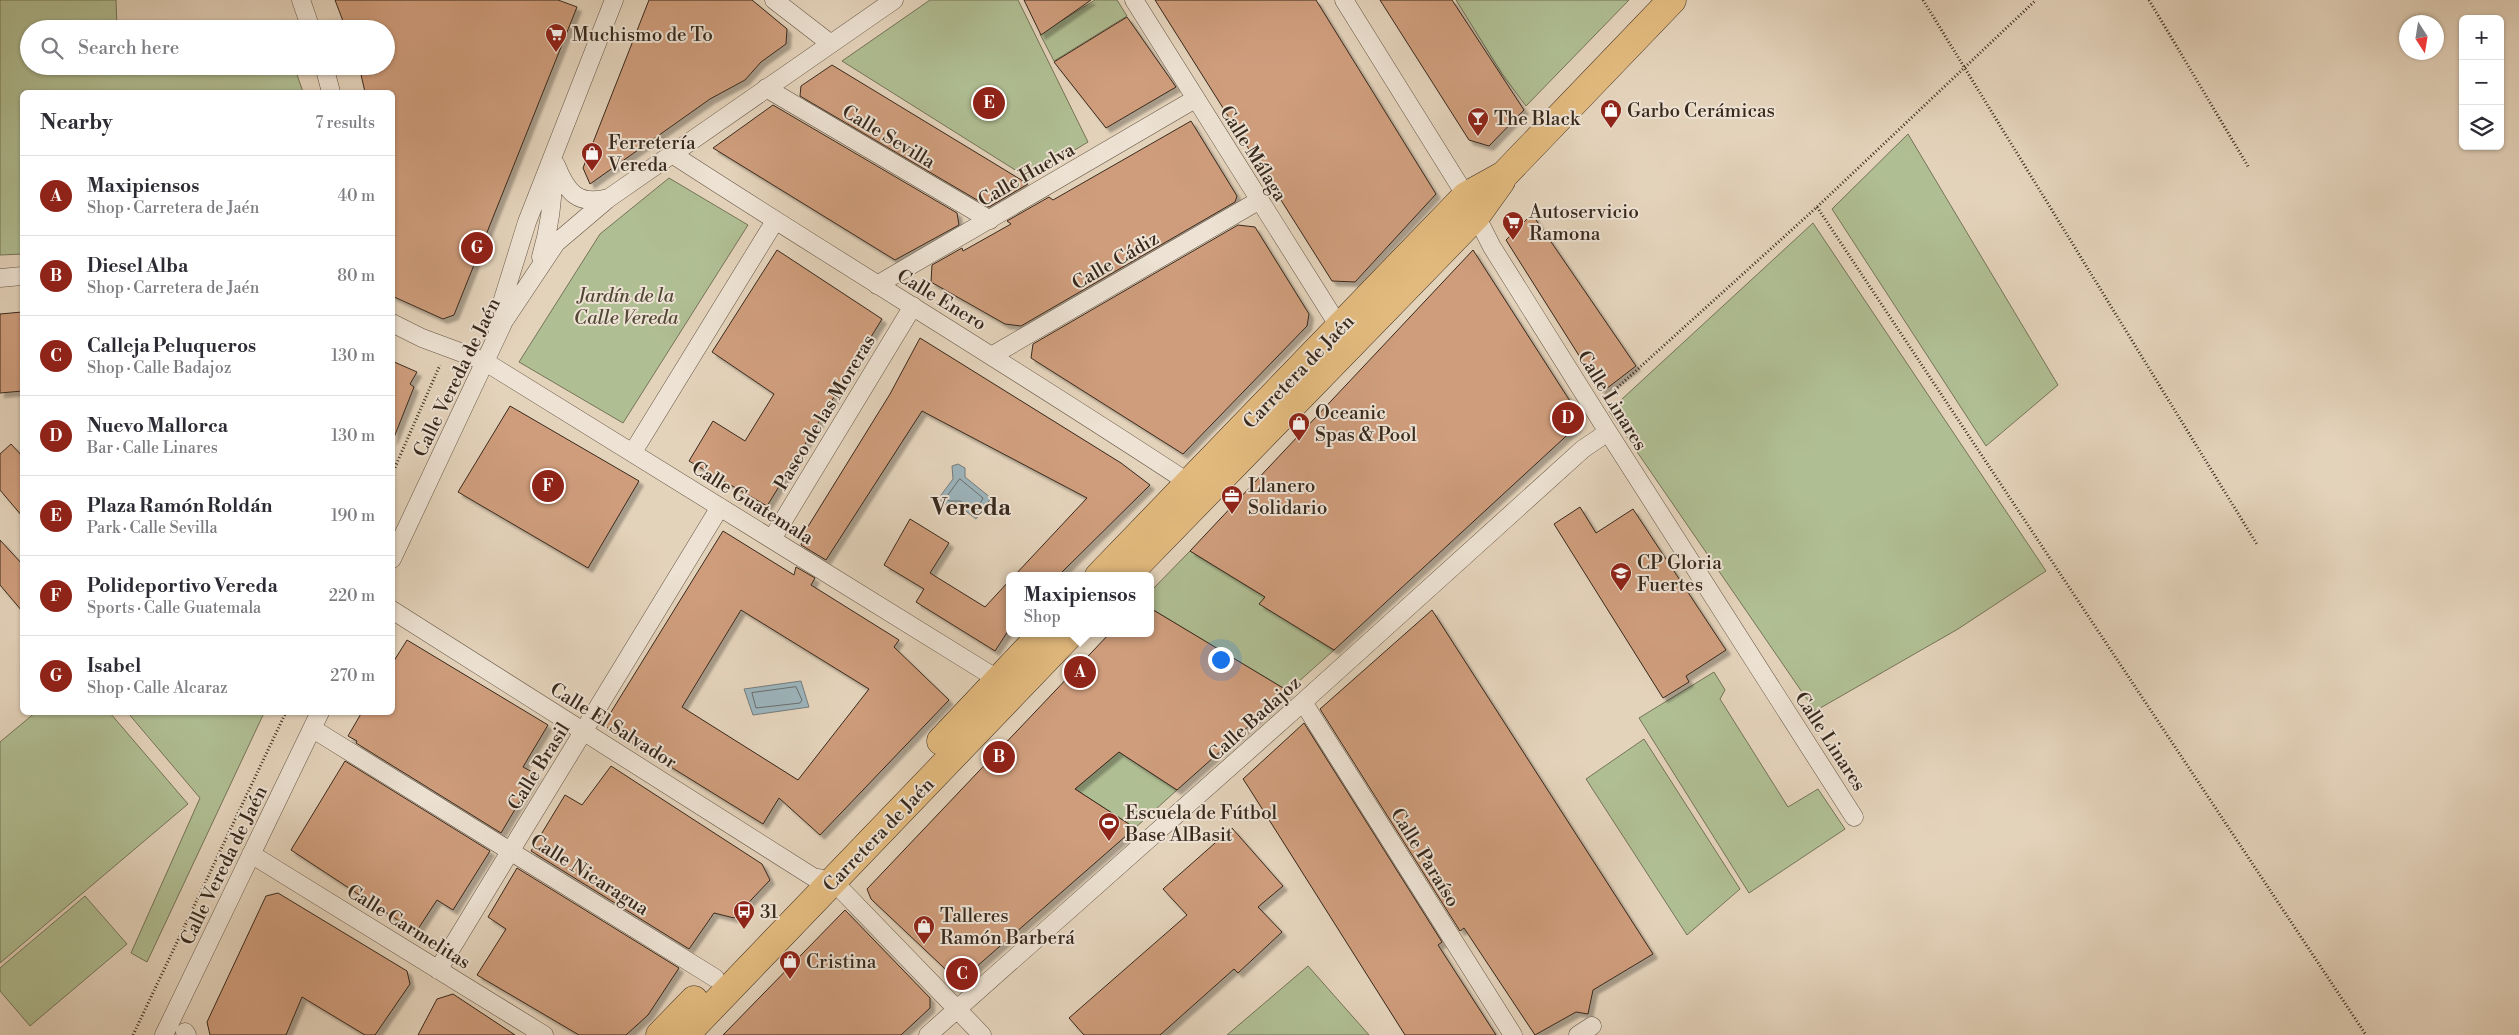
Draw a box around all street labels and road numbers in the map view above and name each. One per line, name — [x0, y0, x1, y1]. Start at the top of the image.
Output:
street label: Calle Sevilla — [838, 100, 940, 174]
street label: Calle Málaga — [1214, 101, 1292, 206]
street label: Calle Huelva — [974, 137, 1080, 212]
street label: Calle Cádiz — [1068, 226, 1163, 295]
street label: Calle Enero — [892, 264, 991, 336]
street label: Calle Vereda de Jaén — [408, 294, 506, 461]
street label: Carretera de Jaén — [1238, 310, 1359, 434]
street label: Paseo de las Moreras — [769, 330, 881, 495]
street label: Calle Linares — [1572, 346, 1652, 455]
street label: Calle Guatemala — [687, 456, 818, 550]
street label: Calle Badajoz — [1203, 671, 1306, 767]
street label: Calle El Salvador — [546, 677, 681, 774]
street label: Calle Linares — [1789, 688, 1871, 796]
street label: Calle Brasil — [503, 718, 575, 815]
street label: Carretera de Jaén — [818, 773, 939, 897]
street label: Calle Vereda de Jaén — [175, 782, 273, 949]
street label: Calle Paraíso — [1385, 804, 1465, 911]
street label: Calle Nicaragua — [526, 829, 653, 921]
street label: Calle Carmelitas — [342, 879, 475, 975]

